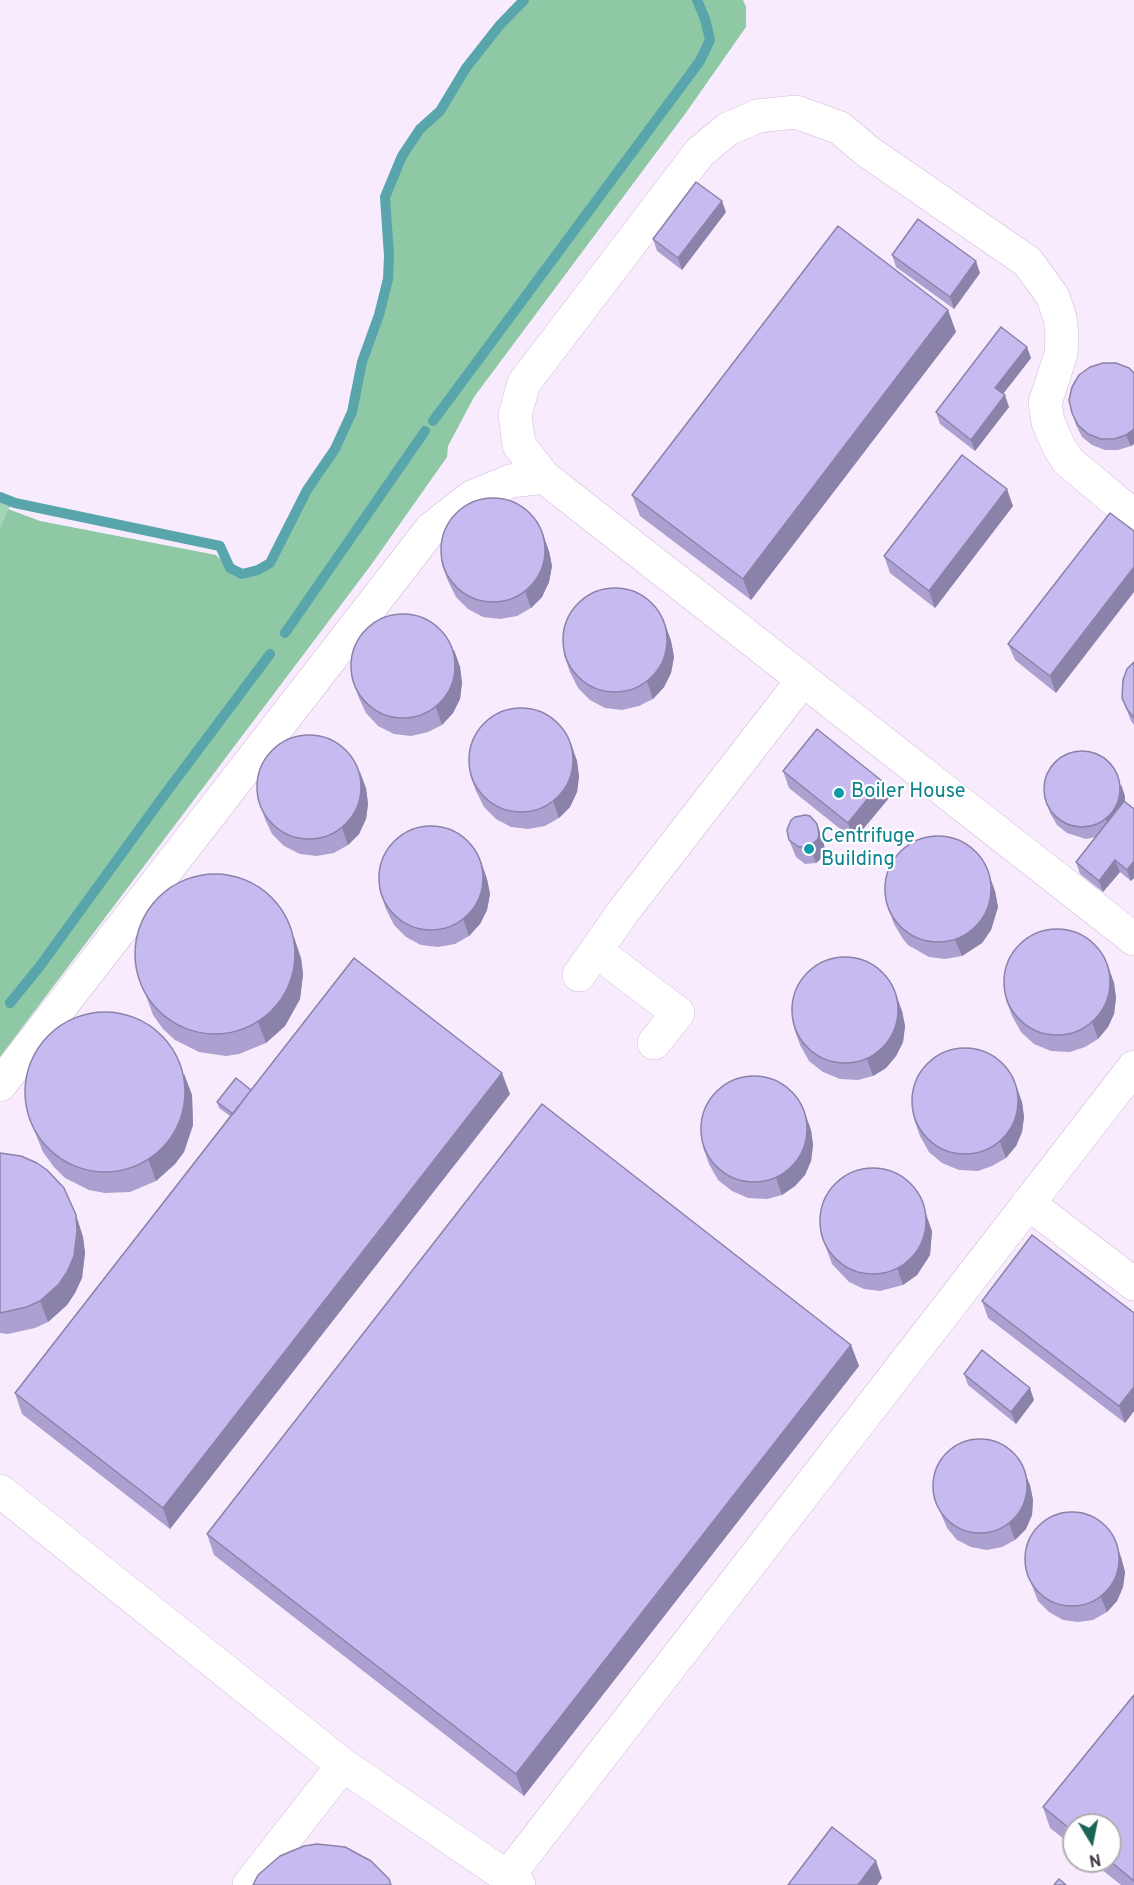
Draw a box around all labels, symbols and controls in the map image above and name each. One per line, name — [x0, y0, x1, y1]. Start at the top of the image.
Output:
place label: Boiler House — [851, 781, 966, 805]
marker: Boiler House — [832, 786, 846, 800]
place label: Centrifuge Building — [821, 826, 915, 873]
marker: Centrifuge Building — [802, 842, 816, 856]
north arrow — [1062, 1813, 1122, 1873]
text: N — [1087, 1848, 1102, 1870]

